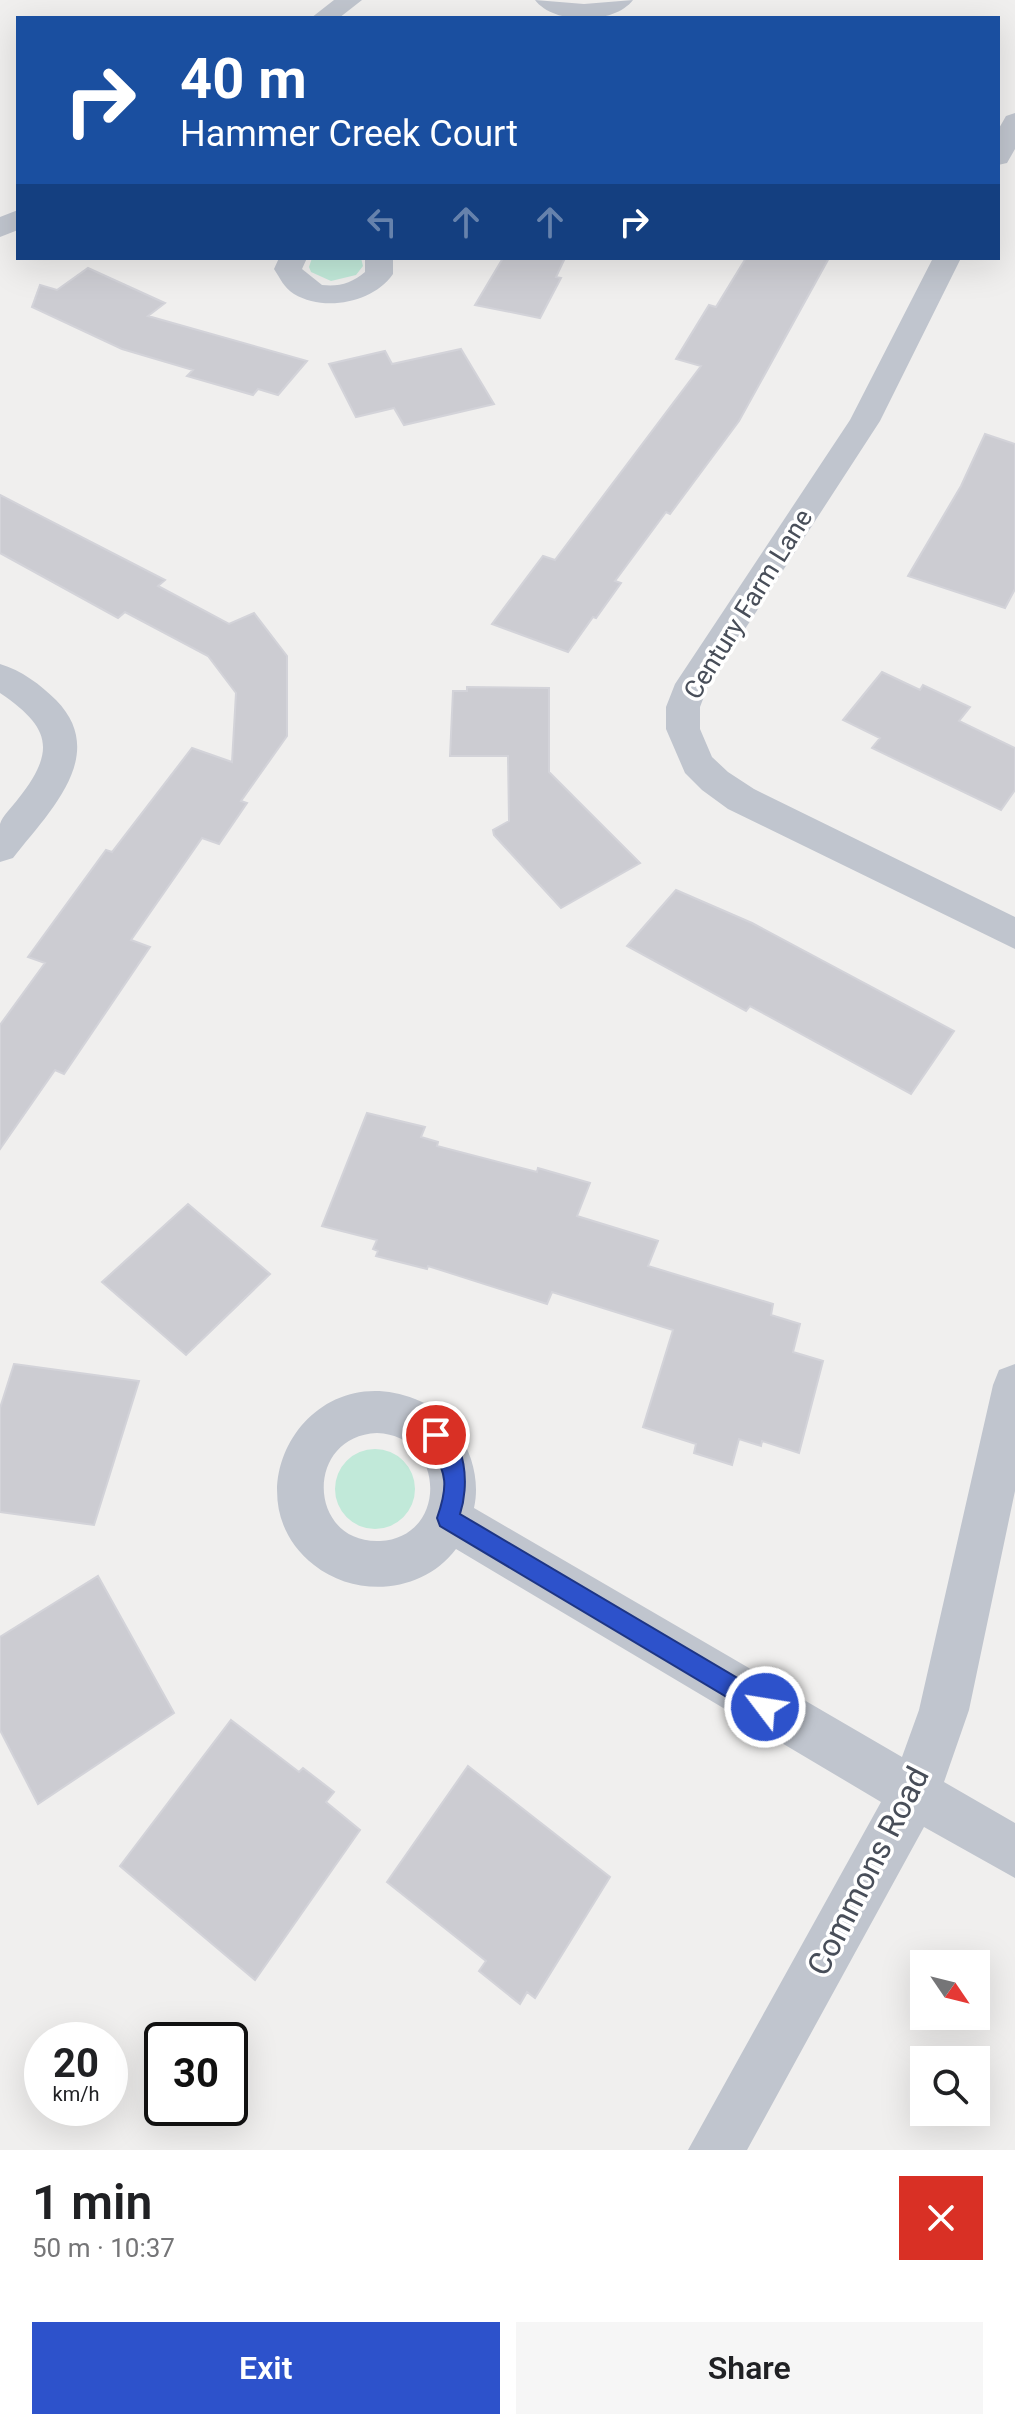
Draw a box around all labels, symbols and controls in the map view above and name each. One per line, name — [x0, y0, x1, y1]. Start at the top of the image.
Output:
text: 40 m — [180, 46, 307, 112]
icon: right — [48, 48, 152, 152]
text: Hammer Creek Court — [180, 113, 518, 155]
icon: left — [360, 200, 404, 244]
icon: ahead — [444, 200, 488, 244]
icon: ahead — [528, 200, 572, 244]
icon: right — [612, 200, 656, 244]
street label: Century Farm Lane — [677, 504, 819, 704]
pin — [402, 1401, 470, 1469]
icon: arrive — [414, 1413, 458, 1457]
position arrow — [723, 1665, 807, 1749]
street label: Commons Road — [799, 1760, 937, 1982]
north arrow — [910, 1950, 990, 2030]
map controls — [910, 1950, 990, 2126]
speed limit sign: 30 — [144, 2022, 248, 2126]
text: 20 — [53, 2040, 99, 2087]
button: search — [910, 2046, 990, 2126]
text: km/h — [53, 2082, 99, 2106]
text: 1 min — [32, 2174, 152, 2231]
button: close — [899, 2176, 983, 2260]
text: 50 m · 10:37 — [32, 2233, 175, 2263]
button: Exit — [32, 2322, 500, 2414]
button: Share — [516, 2322, 983, 2414]

